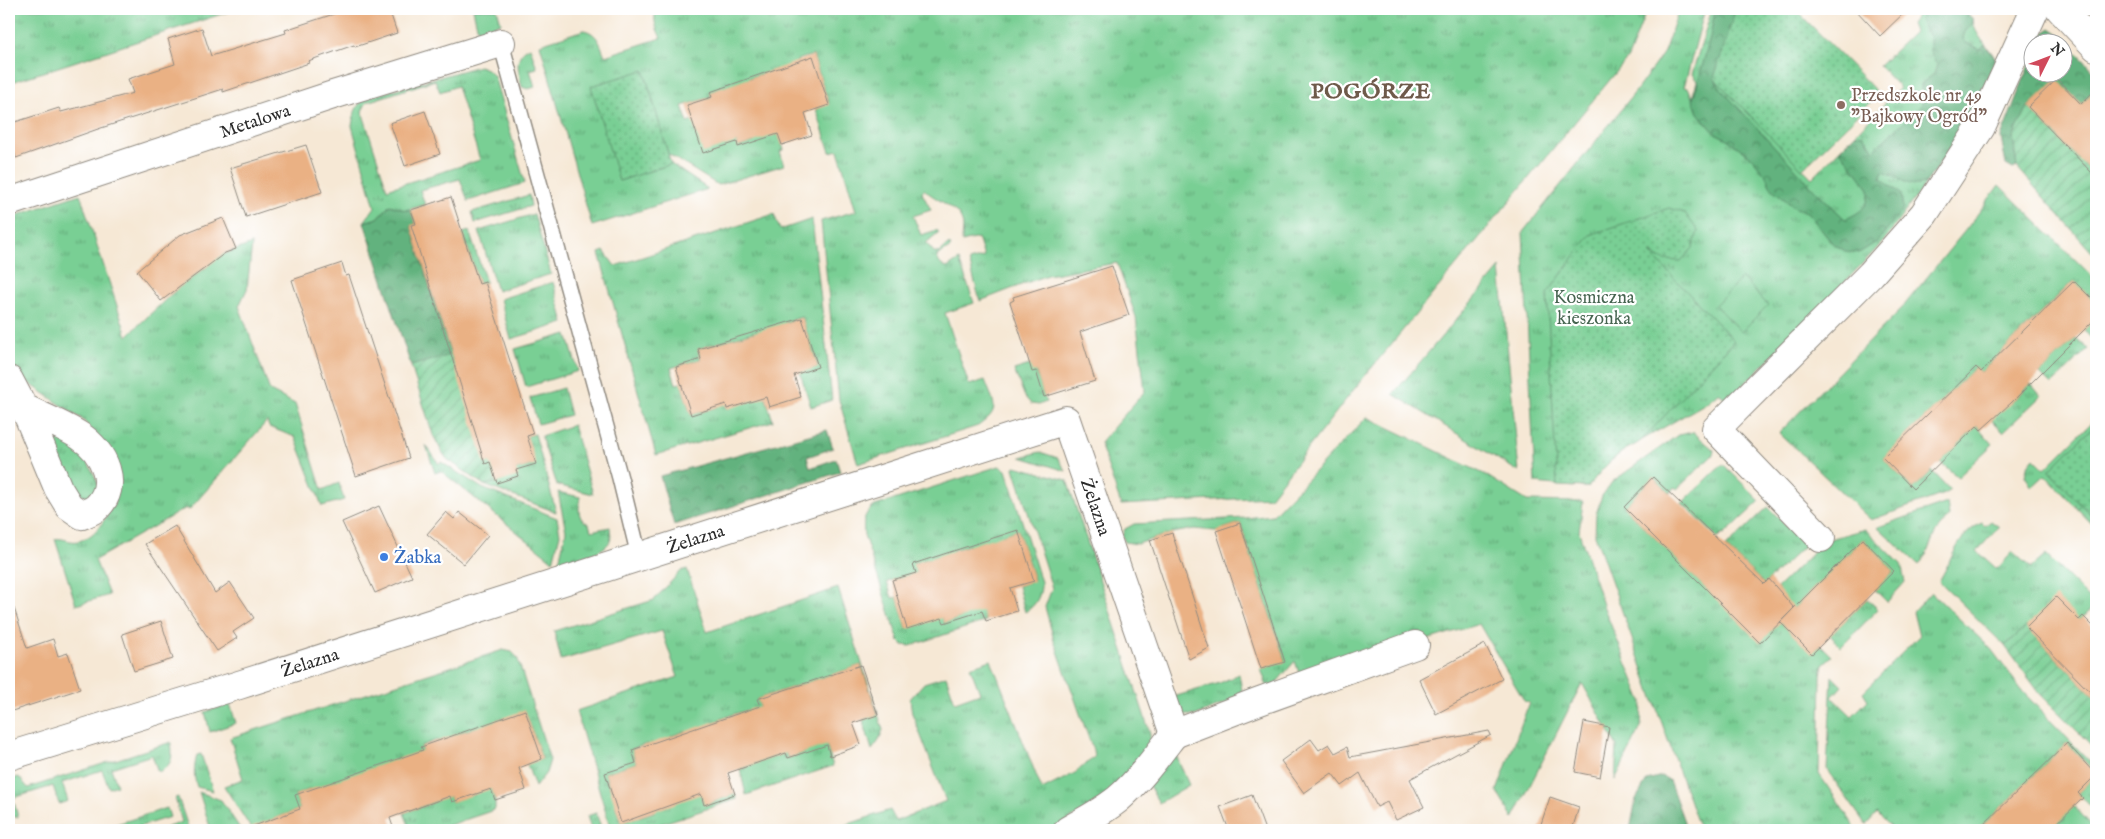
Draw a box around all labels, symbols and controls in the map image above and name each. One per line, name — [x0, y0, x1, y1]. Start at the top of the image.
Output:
north arrow — [2022, 32, 2072, 82]
text: N — [2046, 39, 2068, 60]
district label: POGÓRZE — [1311, 78, 1431, 106]
place label: Przedszkole nr 49 "Bajkowy Ogród" — [1851, 85, 1987, 129]
marker: Przedszkole nr 49 "Bajkowy Ogród" — [1835, 99, 1847, 111]
street label: Metalowa — [217, 100, 294, 145]
park label: Kosmiczna kieszonka — [1553, 287, 1635, 331]
street label: Żelazna — [1074, 475, 1115, 539]
street label: Żelazna — [664, 520, 728, 560]
place label: Żabka — [394, 546, 442, 570]
marker: Żabka — [378, 551, 390, 563]
street label: Żelazna — [278, 644, 342, 684]

